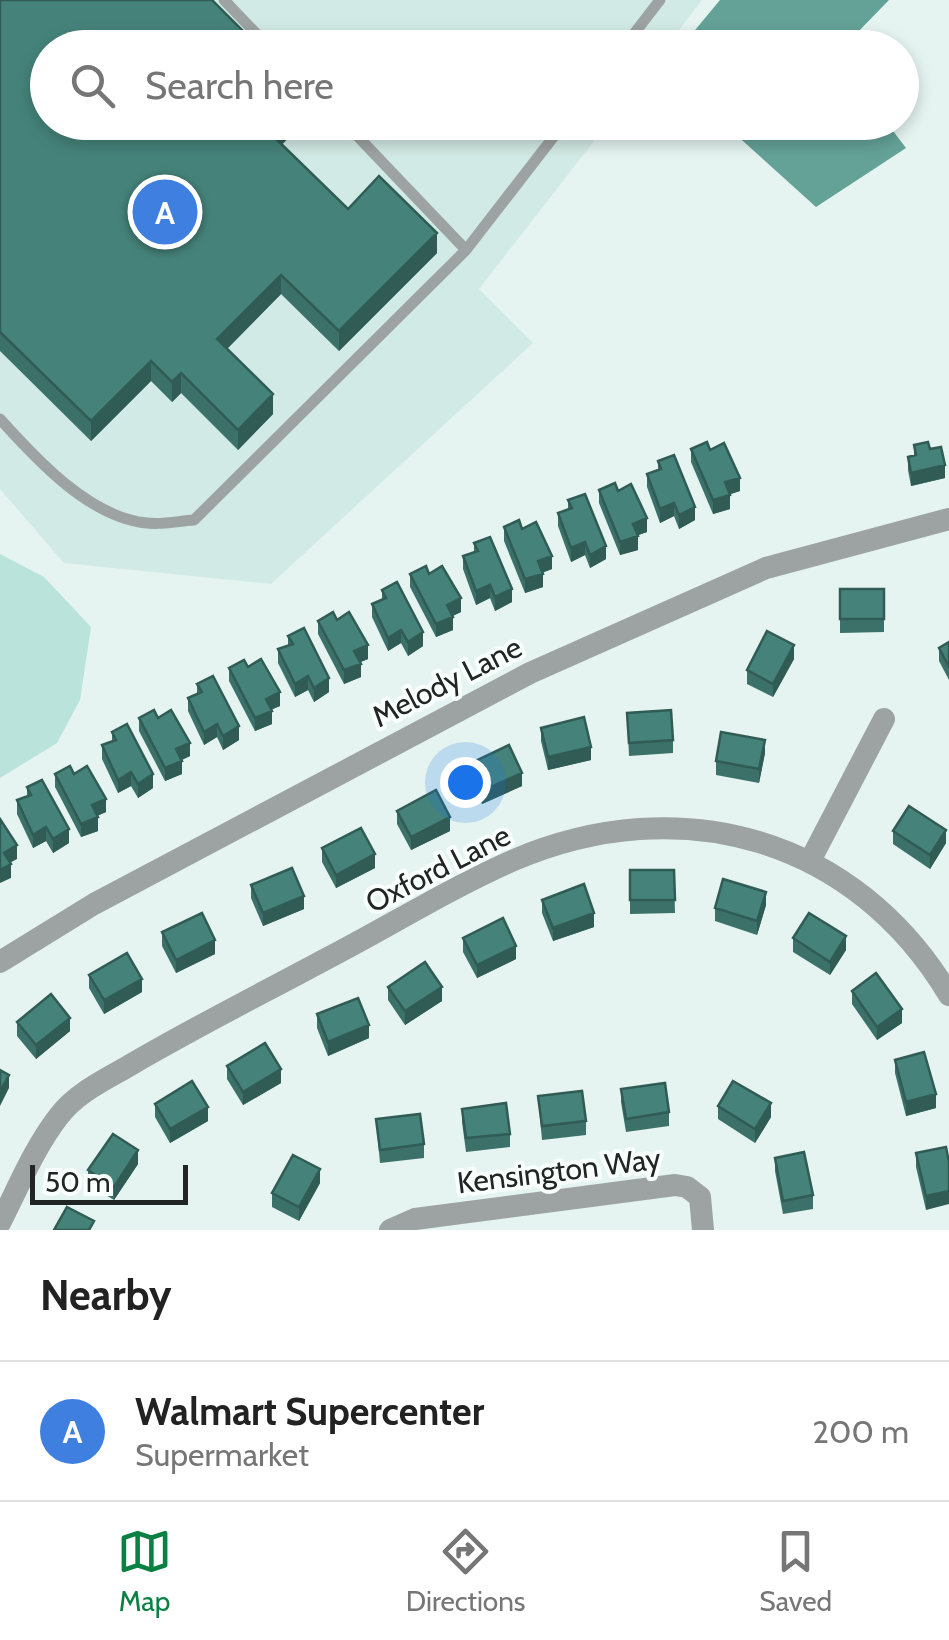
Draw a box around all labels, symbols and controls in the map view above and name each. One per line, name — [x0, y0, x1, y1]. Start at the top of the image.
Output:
search box — [30, 30, 919, 140]
icon: search — [65, 58, 120, 113]
text: Search here — [145, 62, 334, 109]
pin: A — [132, 174, 198, 250]
street label: Melody Lane — [366, 628, 528, 735]
your location — [440, 757, 491, 808]
street label: Oxford Lane — [359, 816, 516, 921]
street label: Kensington Way — [455, 1140, 663, 1201]
scale bar — [30, 1160, 188, 1204]
text: 50 m — [45, 1165, 111, 1199]
text: Nearby — [40, 1269, 172, 1321]
text: Walmart Supercenter — [135, 1388, 484, 1435]
text: A — [62, 1412, 83, 1451]
text: 200 m — [812, 1412, 909, 1451]
text: Supermarket — [135, 1435, 309, 1474]
tab: Map — [117, 1524, 172, 1618]
tab: Directions — [406, 1524, 525, 1618]
tab: Saved — [759, 1524, 832, 1618]

